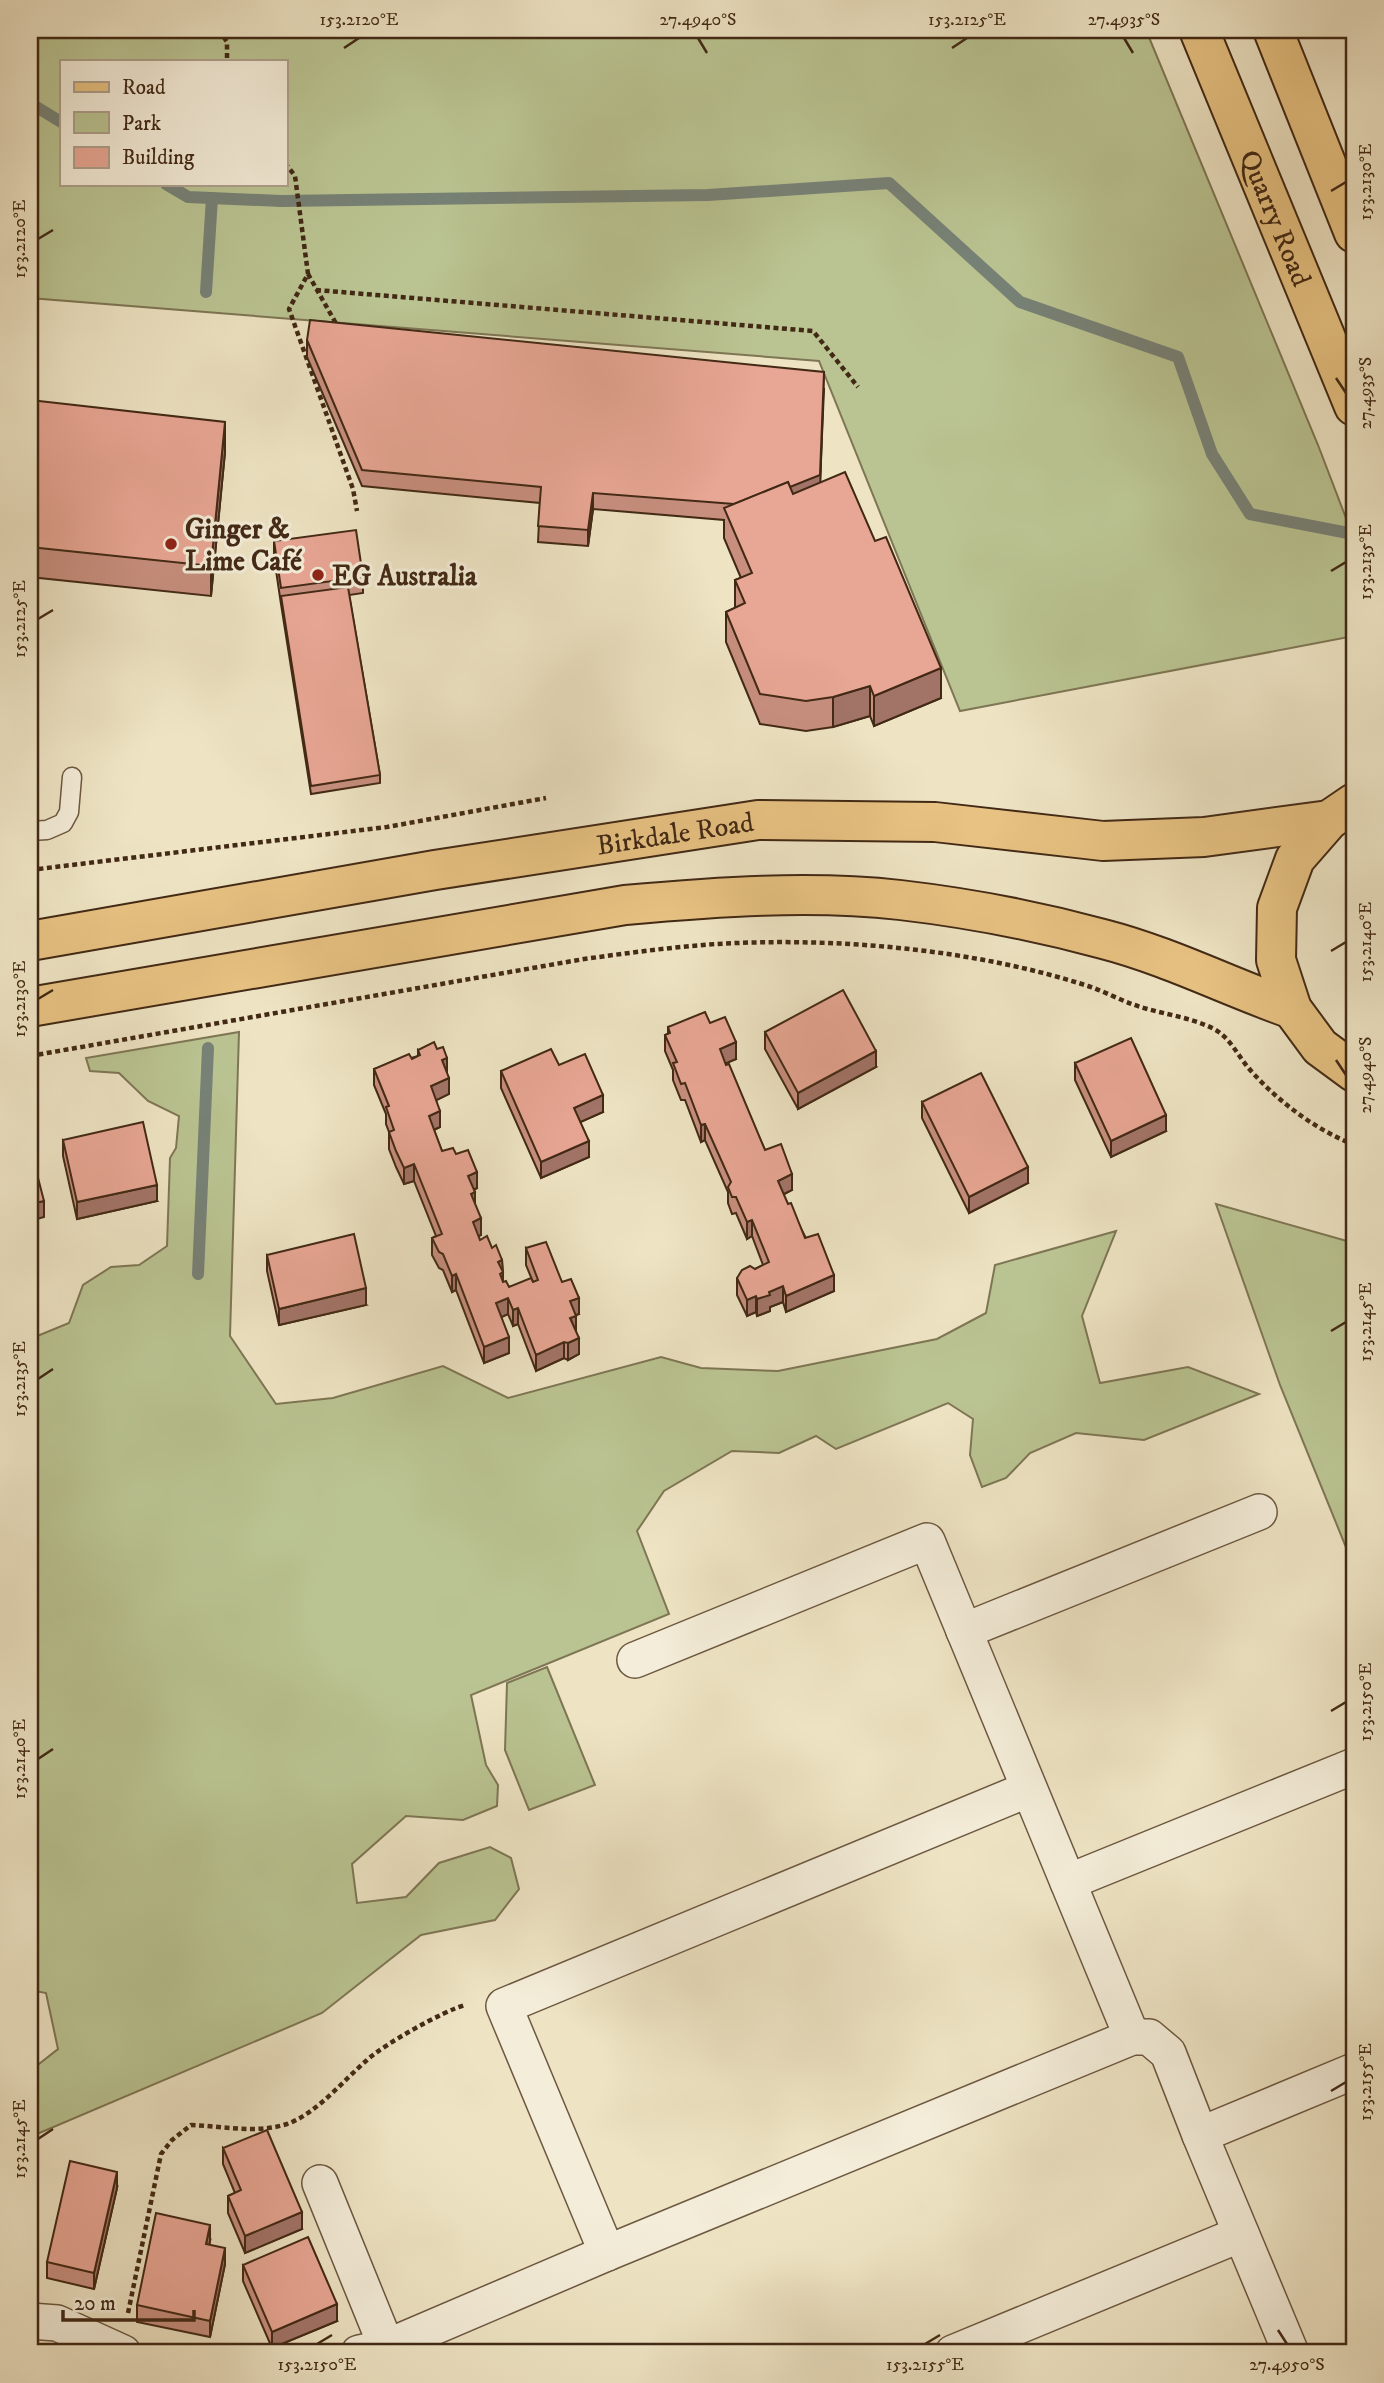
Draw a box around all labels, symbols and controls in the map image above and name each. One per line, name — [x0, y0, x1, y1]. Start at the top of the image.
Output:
text: 153.2120°E — [320, 9, 399, 31]
text: 27.4940°S — [660, 9, 736, 31]
text: 153.2125°E — [928, 9, 1006, 31]
text: 27.4935°S — [1088, 9, 1160, 31]
legend — [60, 60, 287, 186]
text: Road — [122, 75, 166, 101]
text: Park — [122, 111, 162, 137]
text: 153.2130°E — [1355, 143, 1377, 220]
text: Building — [122, 145, 195, 171]
street label: Quarry Road — [1231, 145, 1319, 292]
text: 153.2120°E — [9, 199, 31, 278]
text: 27.4935°S — [1355, 357, 1377, 429]
place label: Ginger & Lime Café — [185, 512, 302, 579]
text: 153.2135°E — [1355, 524, 1377, 600]
marker: Ginger & Lime Café — [163, 536, 179, 552]
place label: EG Australia — [332, 559, 478, 594]
marker: EG Australia — [310, 567, 326, 583]
text: 153.2125°E — [9, 580, 31, 658]
street label: Birkdale Road — [594, 805, 756, 864]
text: 153.2140°E — [1355, 902, 1377, 982]
text: 153.2130°E — [9, 960, 31, 1037]
text: 27.4940°S — [1355, 1037, 1377, 1113]
text: 153.2145°E — [1355, 1282, 1377, 1362]
text: 153.2135°E — [9, 1341, 31, 1417]
text: 153.2150°E — [1355, 1662, 1377, 1741]
text: 153.2140°E — [9, 1719, 31, 1799]
text: 153.2155°E — [1355, 2043, 1377, 2121]
text: 153.2145°E — [9, 2099, 31, 2179]
scale bar — [63, 2278, 194, 2322]
text: 20 m — [74, 2291, 116, 2317]
text: 153.2150°E — [278, 2354, 357, 2376]
text: 153.2155°E — [886, 2354, 964, 2376]
text: 27.4950°S — [1249, 2354, 1325, 2376]

